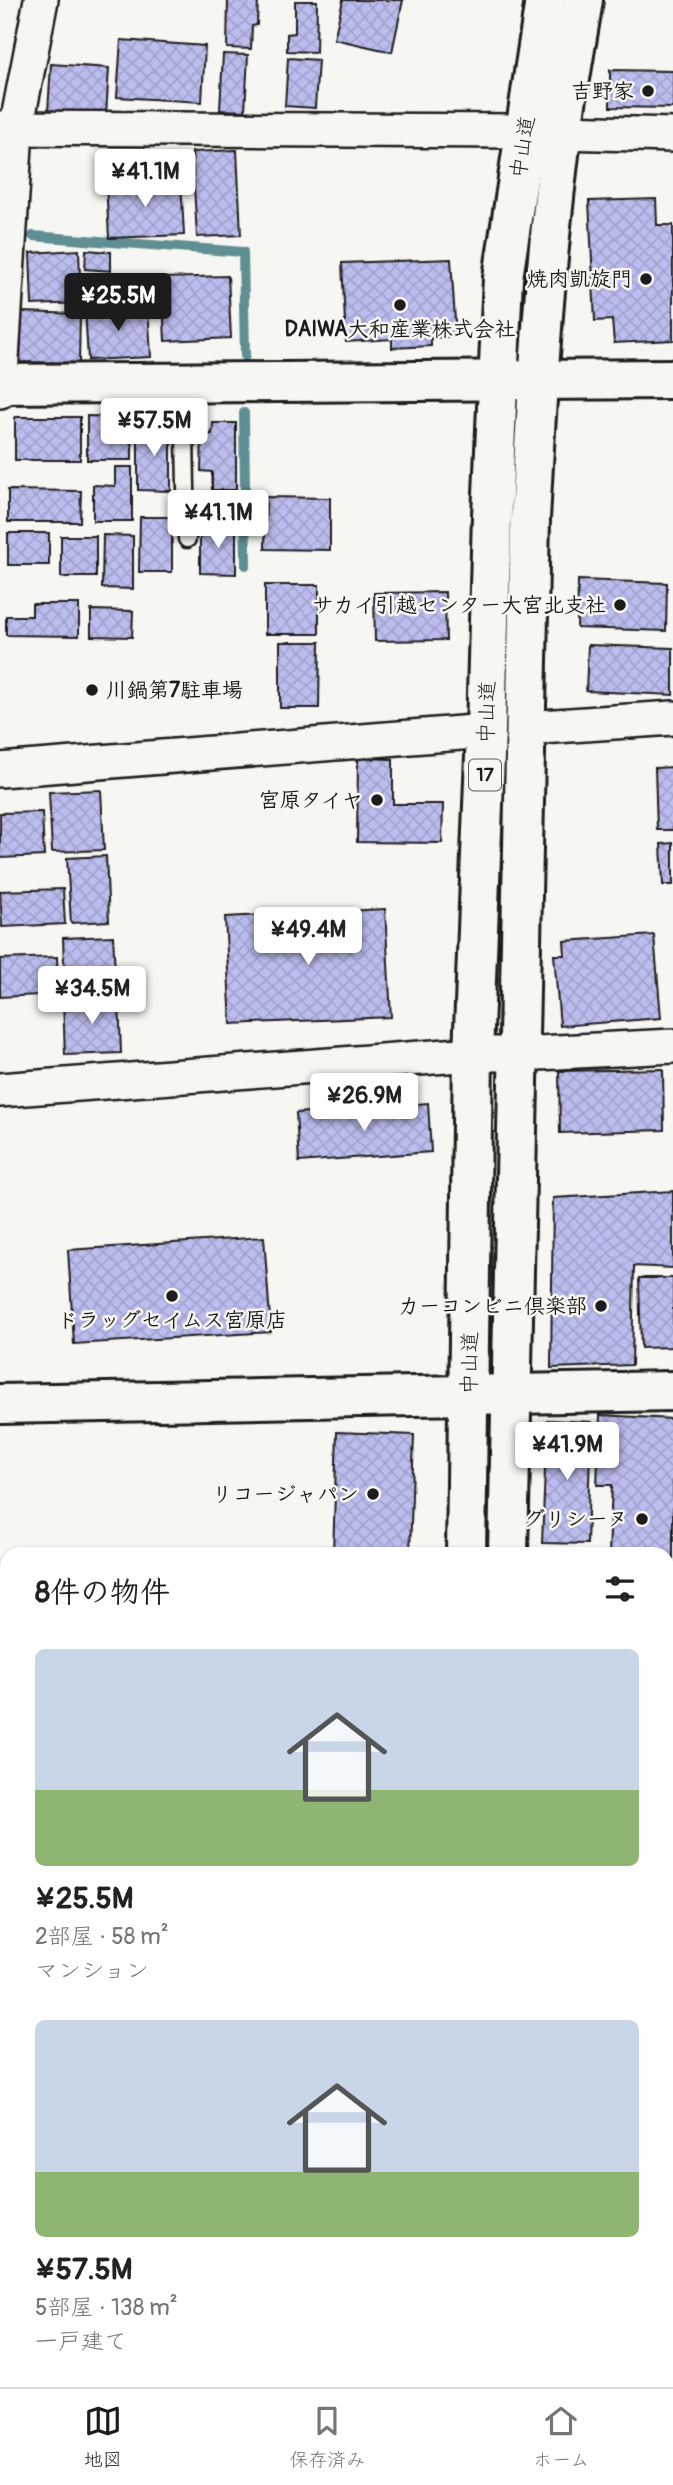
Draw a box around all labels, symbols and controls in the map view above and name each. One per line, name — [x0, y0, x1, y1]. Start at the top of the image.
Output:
place label: 吉野家 — [571, 78, 634, 105]
marker: 吉野家 — [640, 83, 656, 99]
street label: 中山道 — [505, 114, 541, 180]
pin: ¥41.1M — [88, 150, 202, 209]
text: ¥41.1M — [111, 157, 179, 186]
place label: 焼肉凱旋門 — [527, 266, 632, 293]
marker: 焼肉凱旋門 — [638, 271, 654, 287]
pin: ¥25.5M — [61, 274, 175, 333]
text: ¥25.5M — [80, 281, 156, 310]
marker: DAIWA大和産業株式会社 — [392, 297, 408, 313]
place label: DAIWA大和産業株式会社 — [284, 316, 516, 343]
pin: ¥57.5M — [97, 398, 211, 458]
text: ¥57.5M — [117, 406, 191, 435]
pin: ¥41.1M — [161, 490, 275, 550]
text: ¥41.1M — [184, 498, 252, 527]
place label: サカイ引越センター大宮北支社 — [312, 592, 606, 619]
marker: サカイ引越センター大宮北支社 — [612, 597, 628, 613]
place label: 川鍋第7駐車場 — [106, 677, 243, 704]
street label: 中山道 — [472, 680, 502, 744]
marker: 川鍋第7駐車場 — [84, 682, 100, 698]
road number: 17 — [469, 760, 501, 790]
place label: 宮原タイヤ — [259, 787, 363, 814]
marker: 宮原タイヤ — [369, 792, 385, 808]
pin: ¥49.4M — [251, 908, 365, 967]
text: ¥49.4M — [270, 915, 346, 944]
pin: ¥34.5M — [35, 967, 149, 1026]
text: ¥34.5M — [54, 974, 130, 1003]
pin: ¥26.9M — [307, 1074, 421, 1133]
text: ¥26.9M — [326, 1081, 402, 1110]
marker: ドラッグセイムス宮原店 — [164, 1288, 180, 1304]
place label: カーコンビニ倶楽部 — [398, 1293, 587, 1320]
marker: カーコンビニ倶楽部 — [593, 1298, 609, 1314]
place label: ドラッグセイムス宮原店 — [57, 1307, 287, 1334]
street label: 中山道 — [456, 1331, 484, 1395]
pin: ¥41.9M — [510, 1422, 624, 1482]
text: ¥41.9M — [531, 1430, 603, 1459]
place label: リコージャパン — [212, 1481, 359, 1508]
marker: リコージャパン — [365, 1486, 381, 1502]
place label: グリシーヌ — [524, 1506, 628, 1533]
marker: グリシーヌ — [634, 1511, 650, 1527]
icon: filters — [601, 1570, 639, 1608]
text: 8件の物件 — [35, 1574, 170, 1611]
icon: home — [274, 1694, 400, 1820]
text: ¥25.5M — [35, 1880, 133, 1917]
text: 2部屋 · 58 m² — [35, 1922, 169, 1951]
text: マンション — [35, 1956, 149, 1985]
icon: home — [274, 2065, 400, 2191]
text: ¥57.5M — [35, 2251, 132, 2288]
text: 5部屋 · 138 m² — [35, 2293, 178, 2322]
text: 一戸建て — [35, 2327, 127, 2356]
tab: 地図 — [84, 2402, 122, 2472]
tab: 保存済み — [289, 2402, 365, 2472]
tab: ホーム — [533, 2402, 589, 2472]

